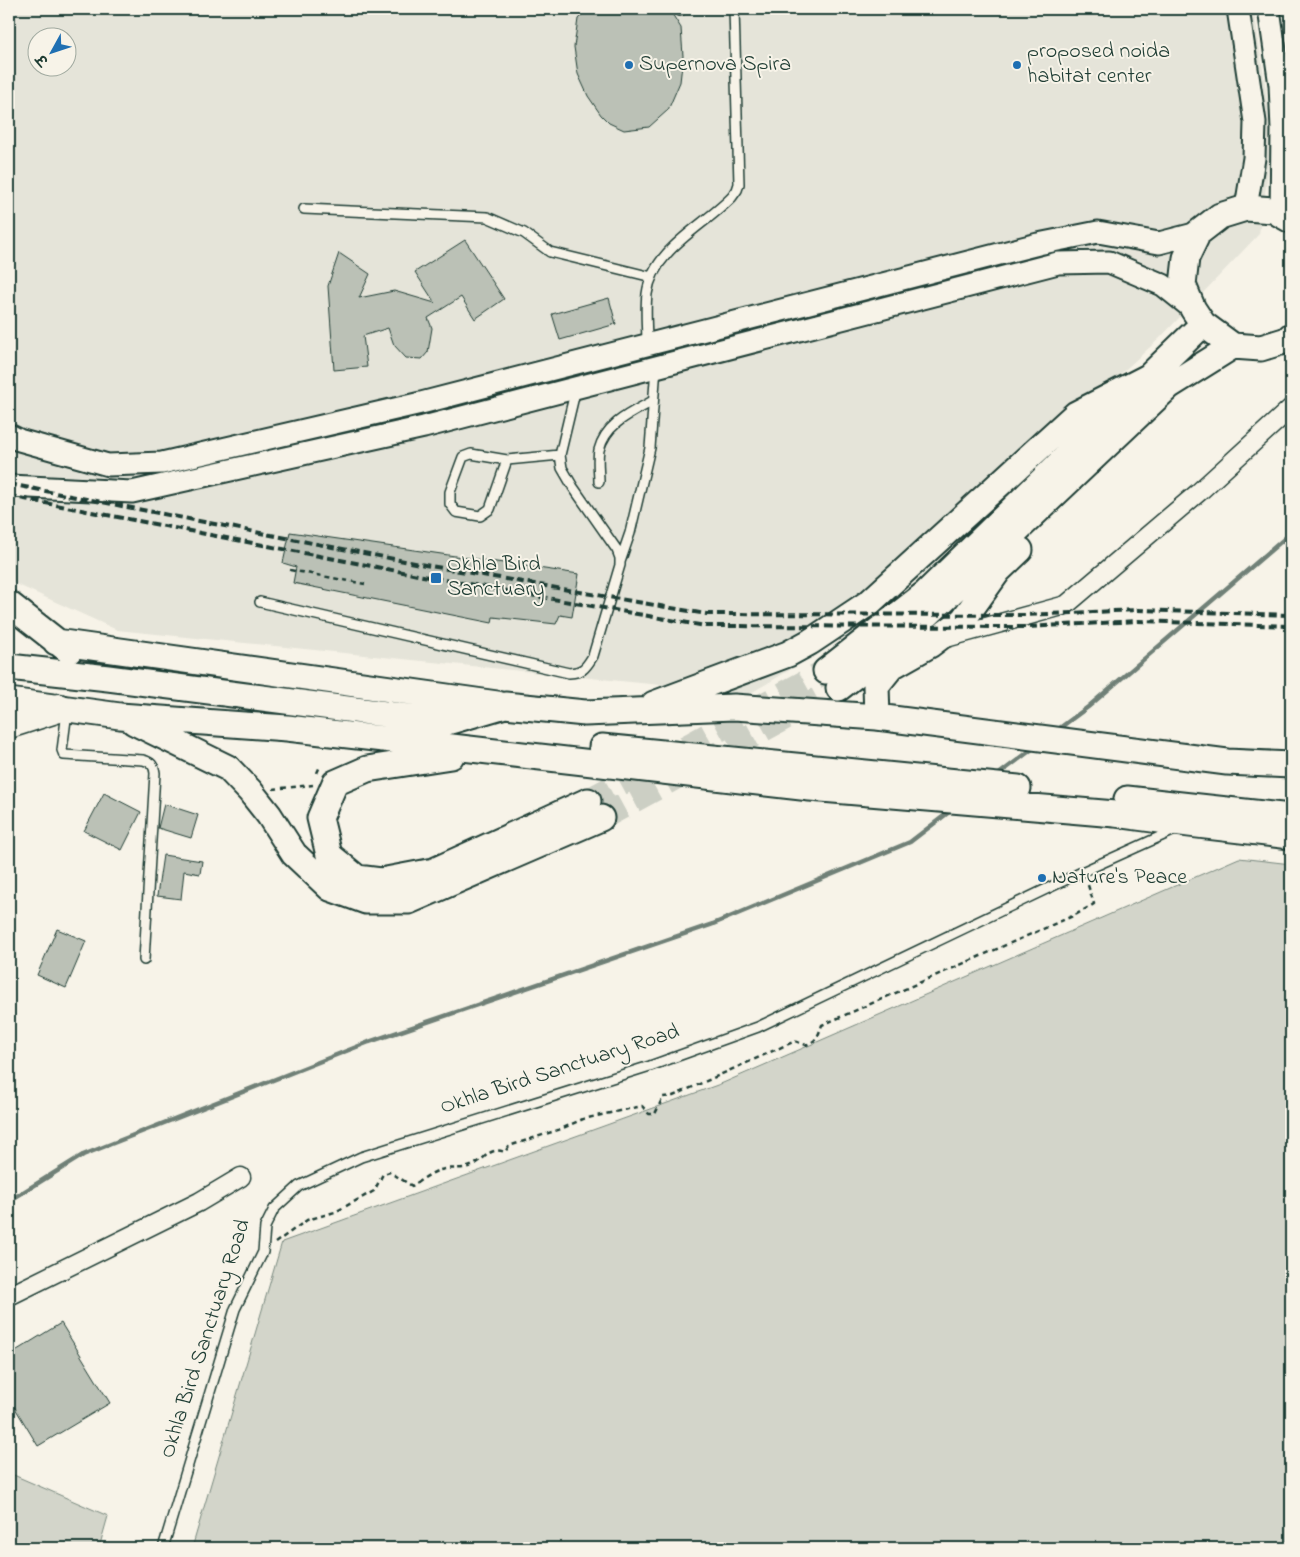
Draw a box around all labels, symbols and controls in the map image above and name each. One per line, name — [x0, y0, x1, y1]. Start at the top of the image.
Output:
north arrow — [28, 28, 78, 78]
place label: proposed noida habitat center — [1027, 36, 1170, 93]
text: उ — [31, 48, 56, 71]
place label: Supernova Spira — [639, 49, 791, 81]
marker: Supernova Spira — [623, 59, 635, 71]
marker: proposed noida habitat center — [1011, 59, 1023, 71]
place label: Okhla Bird Sanctuary — [447, 549, 544, 607]
marker: Okhla Bird Sanctuary — [429, 571, 443, 585]
place label: Nature's Peace — [1052, 862, 1187, 894]
marker: Nature's Peace — [1036, 872, 1048, 884]
street label: Okhla Bird Sanctuary Road — [436, 1016, 684, 1125]
street label: Okhla Bird Sanctuary Road — [152, 1215, 261, 1463]

